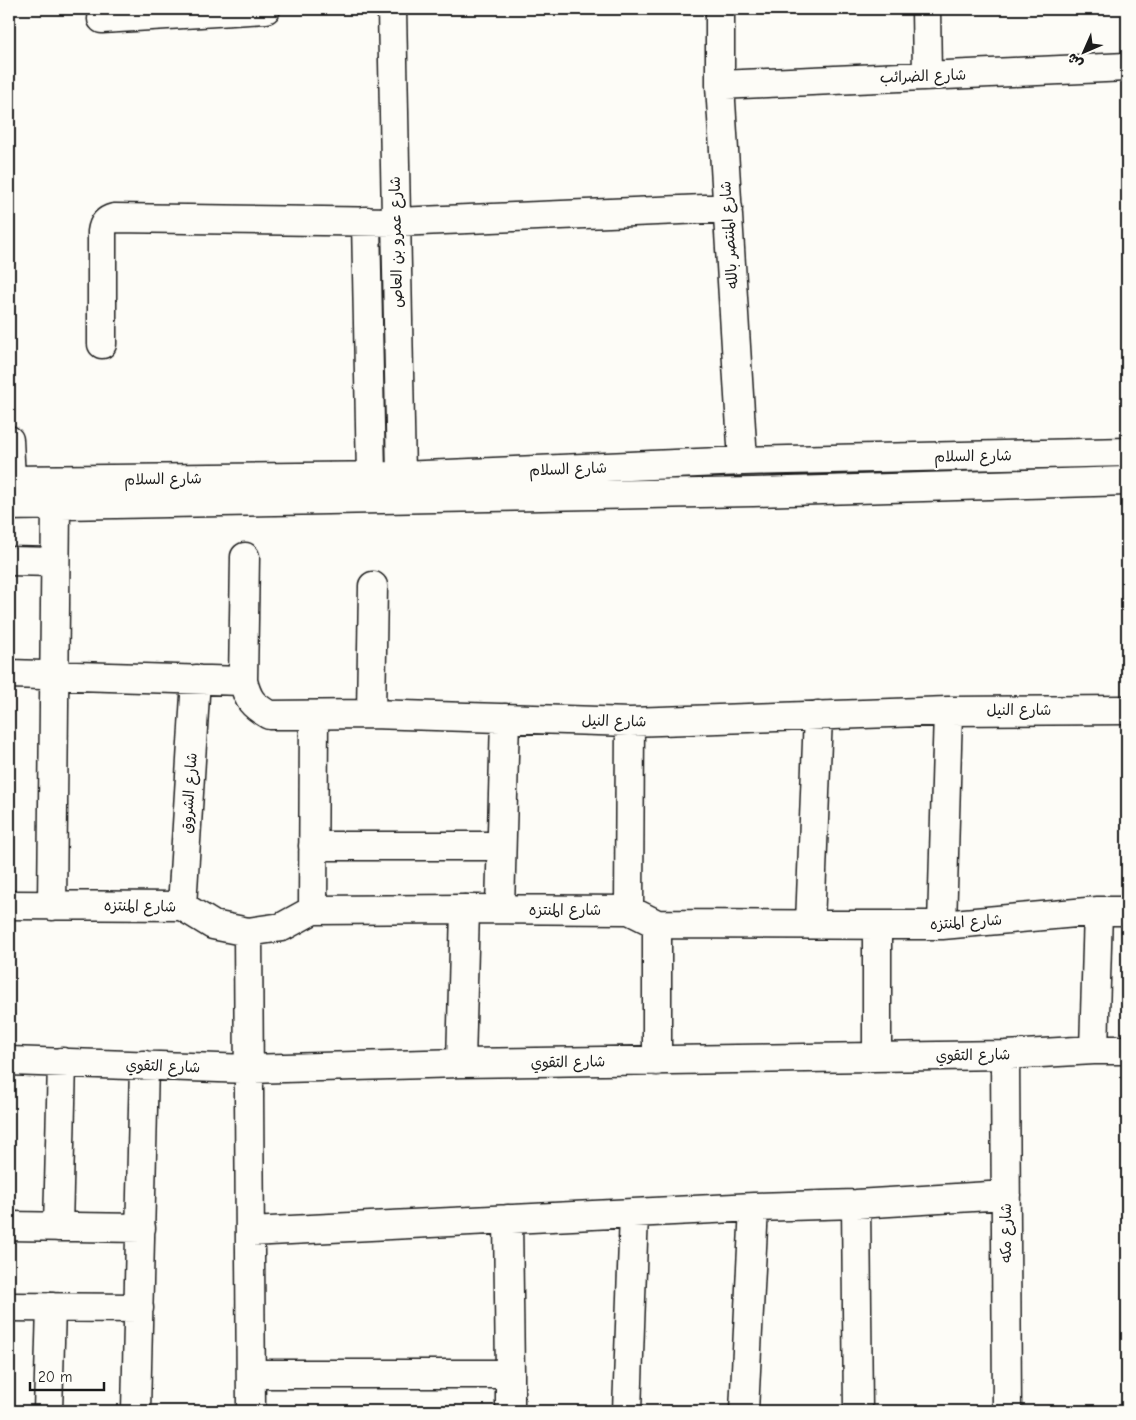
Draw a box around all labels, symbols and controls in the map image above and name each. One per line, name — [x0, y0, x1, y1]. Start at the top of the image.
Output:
north arrow — [1058, 28, 1108, 78]
text: ش — [1064, 49, 1087, 72]
street label: شارع الضرائب — [880, 65, 967, 88]
street label: شارع عمرو بن العاص — [386, 176, 407, 308]
street label: شارع المنتصر بالله — [716, 180, 743, 290]
street label: شارع السلام — [934, 446, 1012, 468]
street label: شارع السلام — [529, 459, 607, 481]
street label: شارع السلام — [124, 469, 202, 491]
street label: شارع النيل — [987, 701, 1051, 720]
street label: شارع النيل — [581, 711, 647, 732]
street label: شارع الشروق — [177, 752, 202, 834]
street label: شارع المنتزه — [104, 896, 176, 917]
street label: شارع المنتزه — [529, 901, 601, 920]
street label: شارع المنتزه — [929, 911, 1003, 934]
street label: شارع التقوي — [936, 1045, 1011, 1067]
street label: شارع التقوي — [531, 1052, 606, 1074]
street label: شارع التقوي — [125, 1056, 201, 1078]
street label: شارع مكه — [997, 1203, 1016, 1263]
scale bar — [30, 1360, 104, 1392]
text: 20 m — [38, 1368, 72, 1386]

